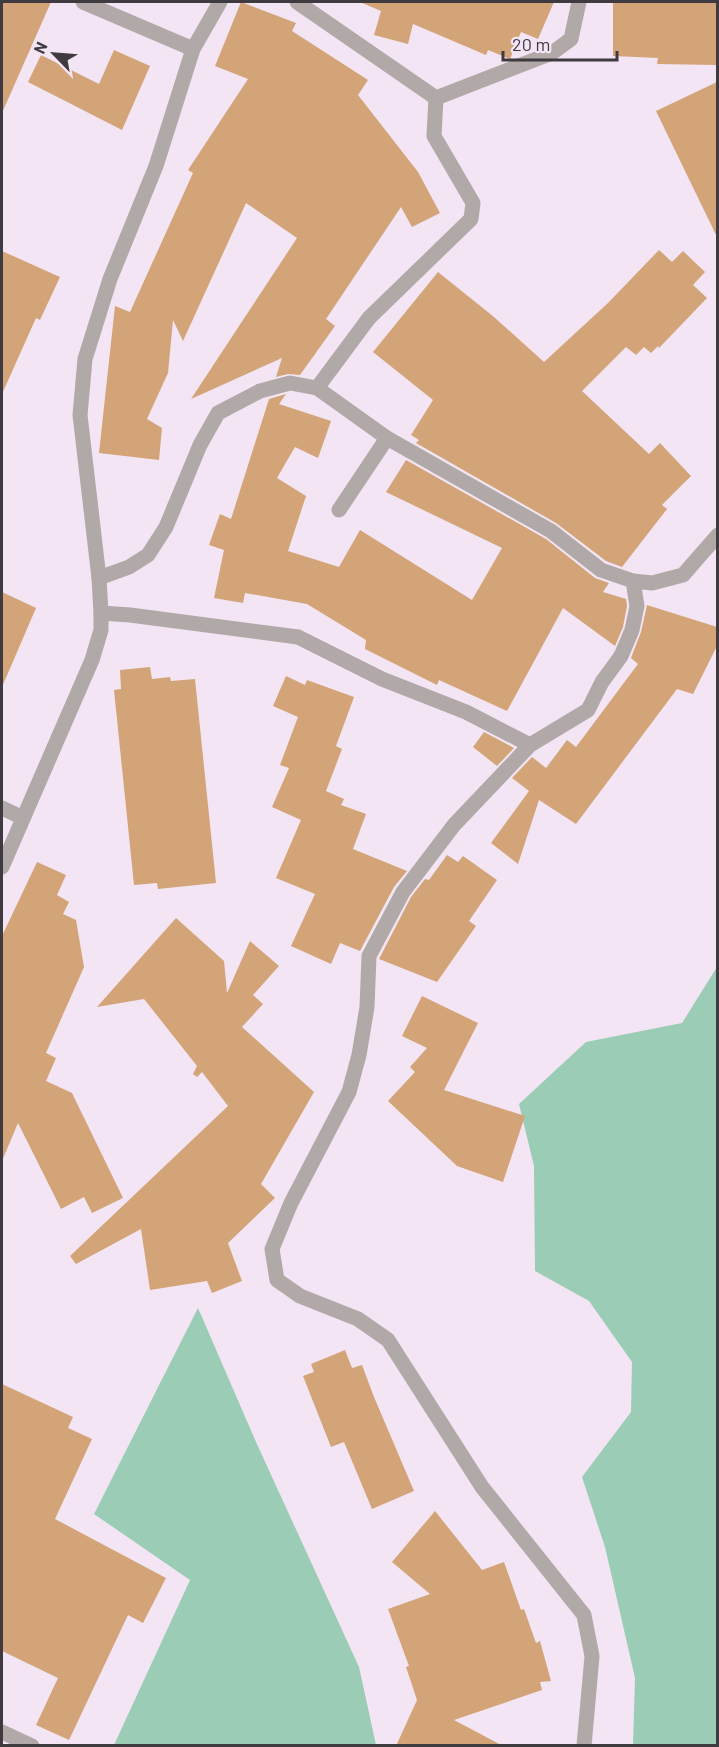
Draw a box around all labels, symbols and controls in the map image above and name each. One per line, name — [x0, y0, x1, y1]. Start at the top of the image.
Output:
north arrow — [24, 24, 84, 84]
scale bar — [503, 24, 617, 62]
text: 20 m — [512, 33, 550, 55]
text: N — [29, 39, 51, 56]

